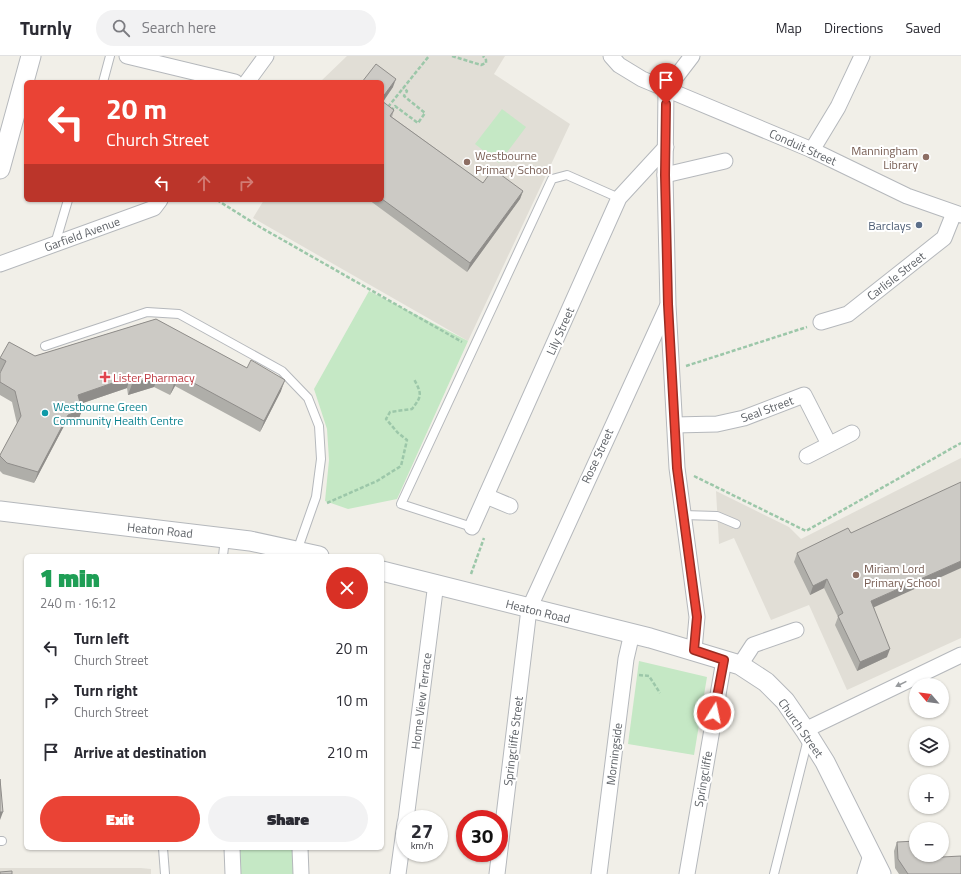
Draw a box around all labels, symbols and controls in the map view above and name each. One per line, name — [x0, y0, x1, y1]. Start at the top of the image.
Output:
search box — [96, 10, 376, 46]
text: Turnly — [20, 13, 72, 42]
text: Search here — [142, 16, 216, 39]
icon: search — [110, 17, 132, 39]
text: Map — [776, 17, 802, 38]
text: Directions — [824, 17, 883, 38]
text: Saved — [905, 17, 941, 38]
pin — [649, 63, 683, 104]
icon: arrive — [655, 69, 677, 91]
text: 20 m — [106, 87, 167, 130]
icon: left — [40, 96, 92, 148]
street label: Conduit Street — [766, 124, 841, 171]
text: Church Street — [106, 126, 209, 153]
place label: Manningham Library — [851, 141, 918, 174]
place label: Westbourne Primary School — [475, 146, 551, 179]
marker: Manningham Library — [921, 152, 931, 162]
marker: Westbourne Primary School — [462, 157, 472, 167]
icon: left — [151, 172, 173, 194]
icon: ahead — [193, 172, 215, 194]
icon: right — [235, 172, 257, 194]
street label: Garfield Avenue — [41, 211, 123, 257]
place label: Barclays — [868, 216, 911, 235]
marker: Barclays — [914, 220, 924, 230]
street label: Carlisle Street — [863, 246, 930, 305]
street label: Lily Street — [541, 303, 579, 358]
place label: Lister Pharmacy — [113, 368, 195, 387]
marker: Lister Pharmacy — [100, 372, 110, 382]
street label: Seal Street — [738, 390, 797, 427]
place label: Westbourne Green Community Health Centre — [53, 397, 183, 430]
marker: Westbourne Green Community Health Centre — [40, 408, 50, 418]
street label: Rose Street — [576, 425, 618, 487]
street label: Heaton Road — [126, 517, 194, 543]
place label: Miriam Lord Primary School — [864, 559, 940, 592]
text: 1 min — [40, 560, 100, 596]
button: close — [326, 567, 368, 609]
marker: Miriam Lord Primary School — [851, 570, 861, 580]
text: 240 m · 16:12 — [40, 593, 116, 613]
street label: Heaton Road — [504, 594, 572, 628]
text: Turn left — [74, 627, 129, 650]
icon: left — [40, 637, 62, 659]
text: 20 m — [335, 637, 368, 660]
text: Church Street — [74, 650, 148, 670]
street label: Home View Terrace — [406, 652, 436, 750]
north arrow — [909, 678, 949, 718]
map controls — [909, 678, 949, 862]
text: Turn right — [74, 679, 138, 702]
one-way arrow — [895, 681, 906, 687]
icon: right — [40, 689, 62, 711]
text: 10 m — [335, 689, 368, 712]
position arrow — [693, 692, 735, 734]
street label: Springcliffe Street — [498, 694, 528, 787]
street label: Church Street — [774, 694, 829, 762]
text: Church Street — [74, 702, 148, 722]
street label: Morningside — [601, 722, 627, 786]
button: layers — [909, 726, 949, 766]
icon: arrive — [40, 741, 62, 763]
text: Arrive at destination — [74, 741, 207, 764]
text: 210 m — [327, 741, 368, 764]
street label: Springcliffe — [689, 749, 717, 809]
button: + — [909, 774, 949, 814]
button: Exit — [40, 796, 200, 842]
button: Share — [208, 796, 368, 842]
speed limit sign: 30 — [456, 810, 508, 862]
text: 27 — [411, 815, 433, 846]
button: − — [909, 822, 949, 862]
text: km/h — [411, 838, 433, 853]

